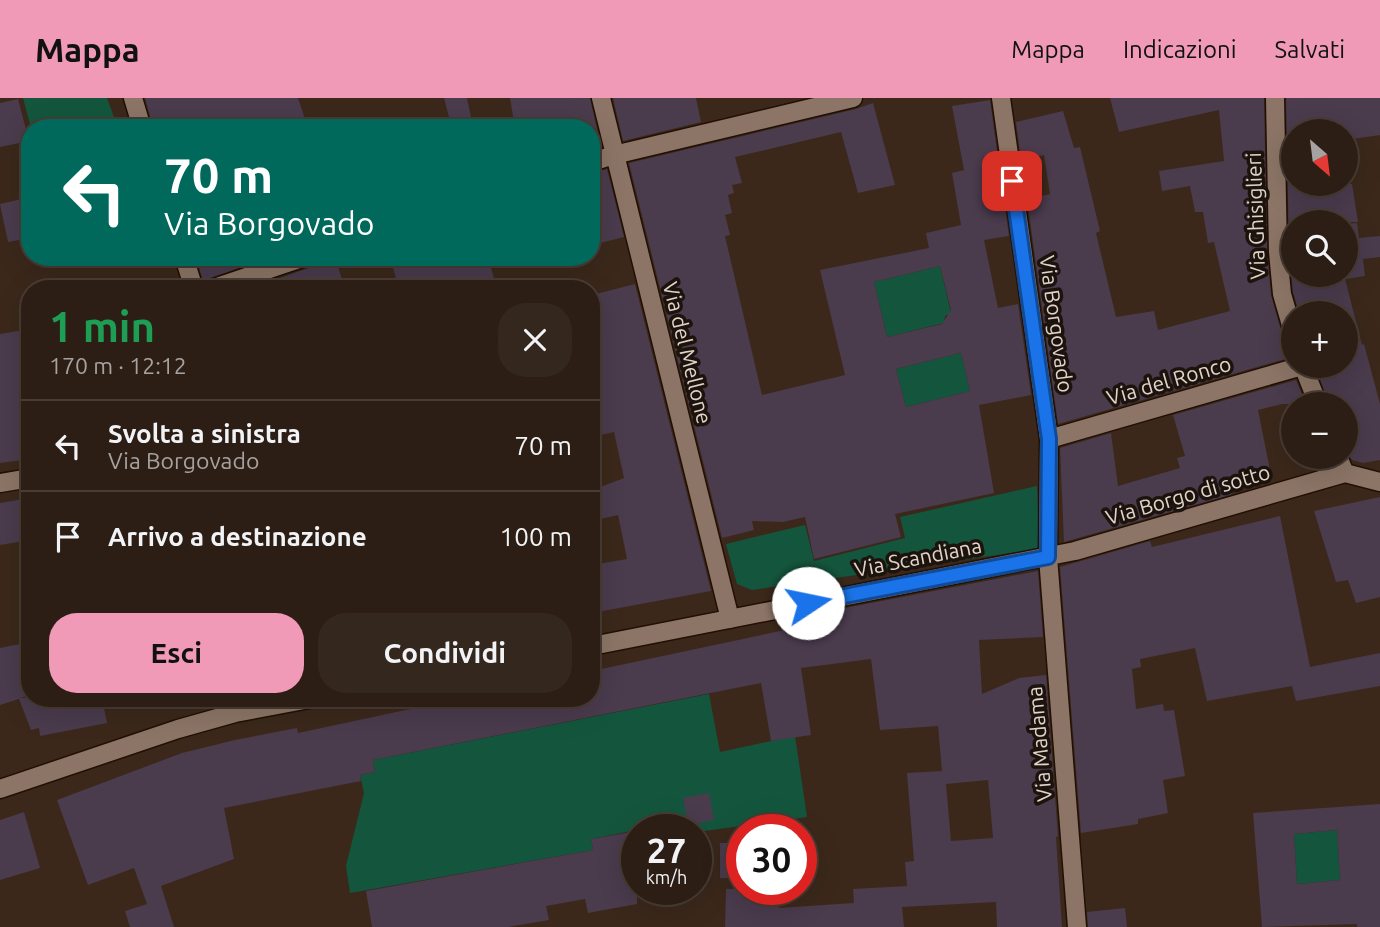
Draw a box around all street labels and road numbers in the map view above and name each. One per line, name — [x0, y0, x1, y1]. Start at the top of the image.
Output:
street label: Via Ghisiglieri — [1241, 152, 1269, 280]
street label: Via Borgovado — [1035, 254, 1078, 394]
street label: Via del Mellone — [659, 279, 717, 426]
street label: Via del Ronco — [1104, 351, 1234, 409]
street label: Via Borgo di sotto — [1103, 459, 1273, 529]
street label: Via Scandiana — [852, 533, 983, 581]
street label: Via Madama — [1022, 685, 1056, 803]

